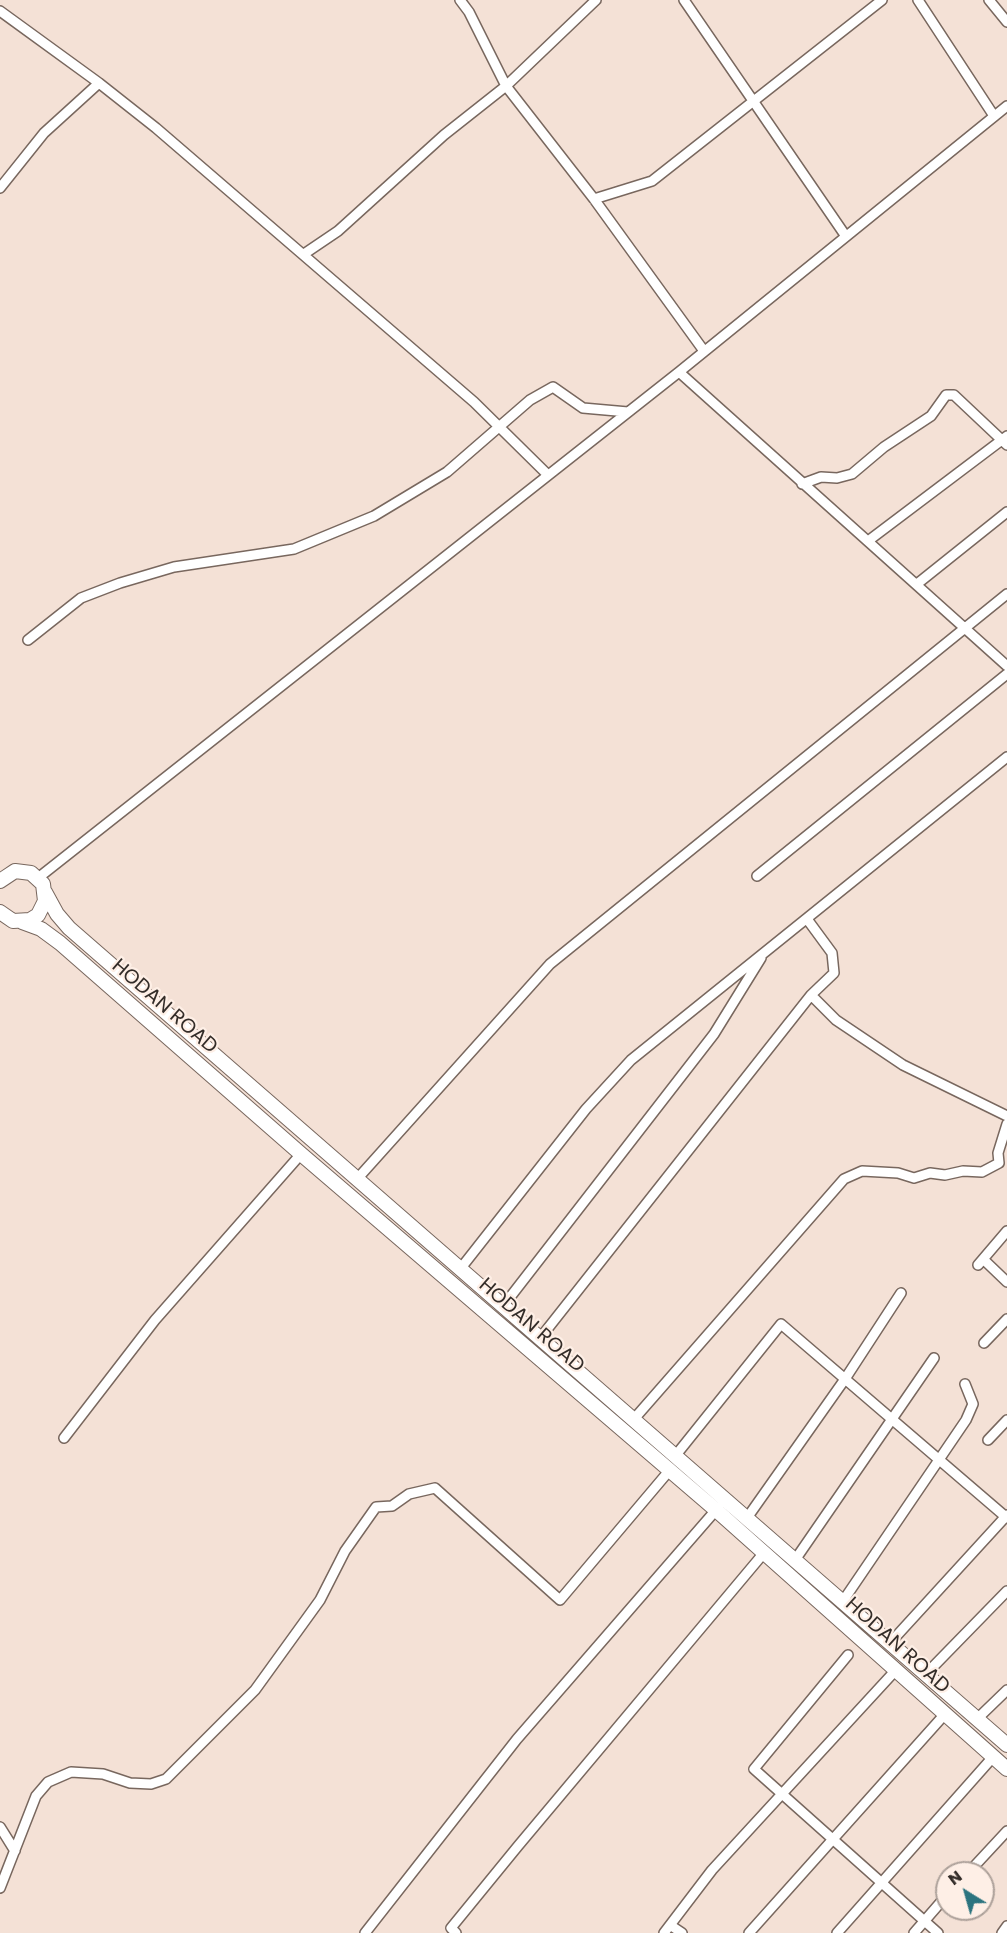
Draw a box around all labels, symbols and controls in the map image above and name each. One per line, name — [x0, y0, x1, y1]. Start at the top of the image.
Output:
street label: HODAN ROAD — [106, 955, 222, 1059]
street label: HODAN ROAD — [473, 1274, 589, 1378]
street label: HODAN ROAD — [840, 1593, 954, 1699]
north arrow — [935, 1861, 995, 1921]
text: N — [943, 1865, 967, 1891]

